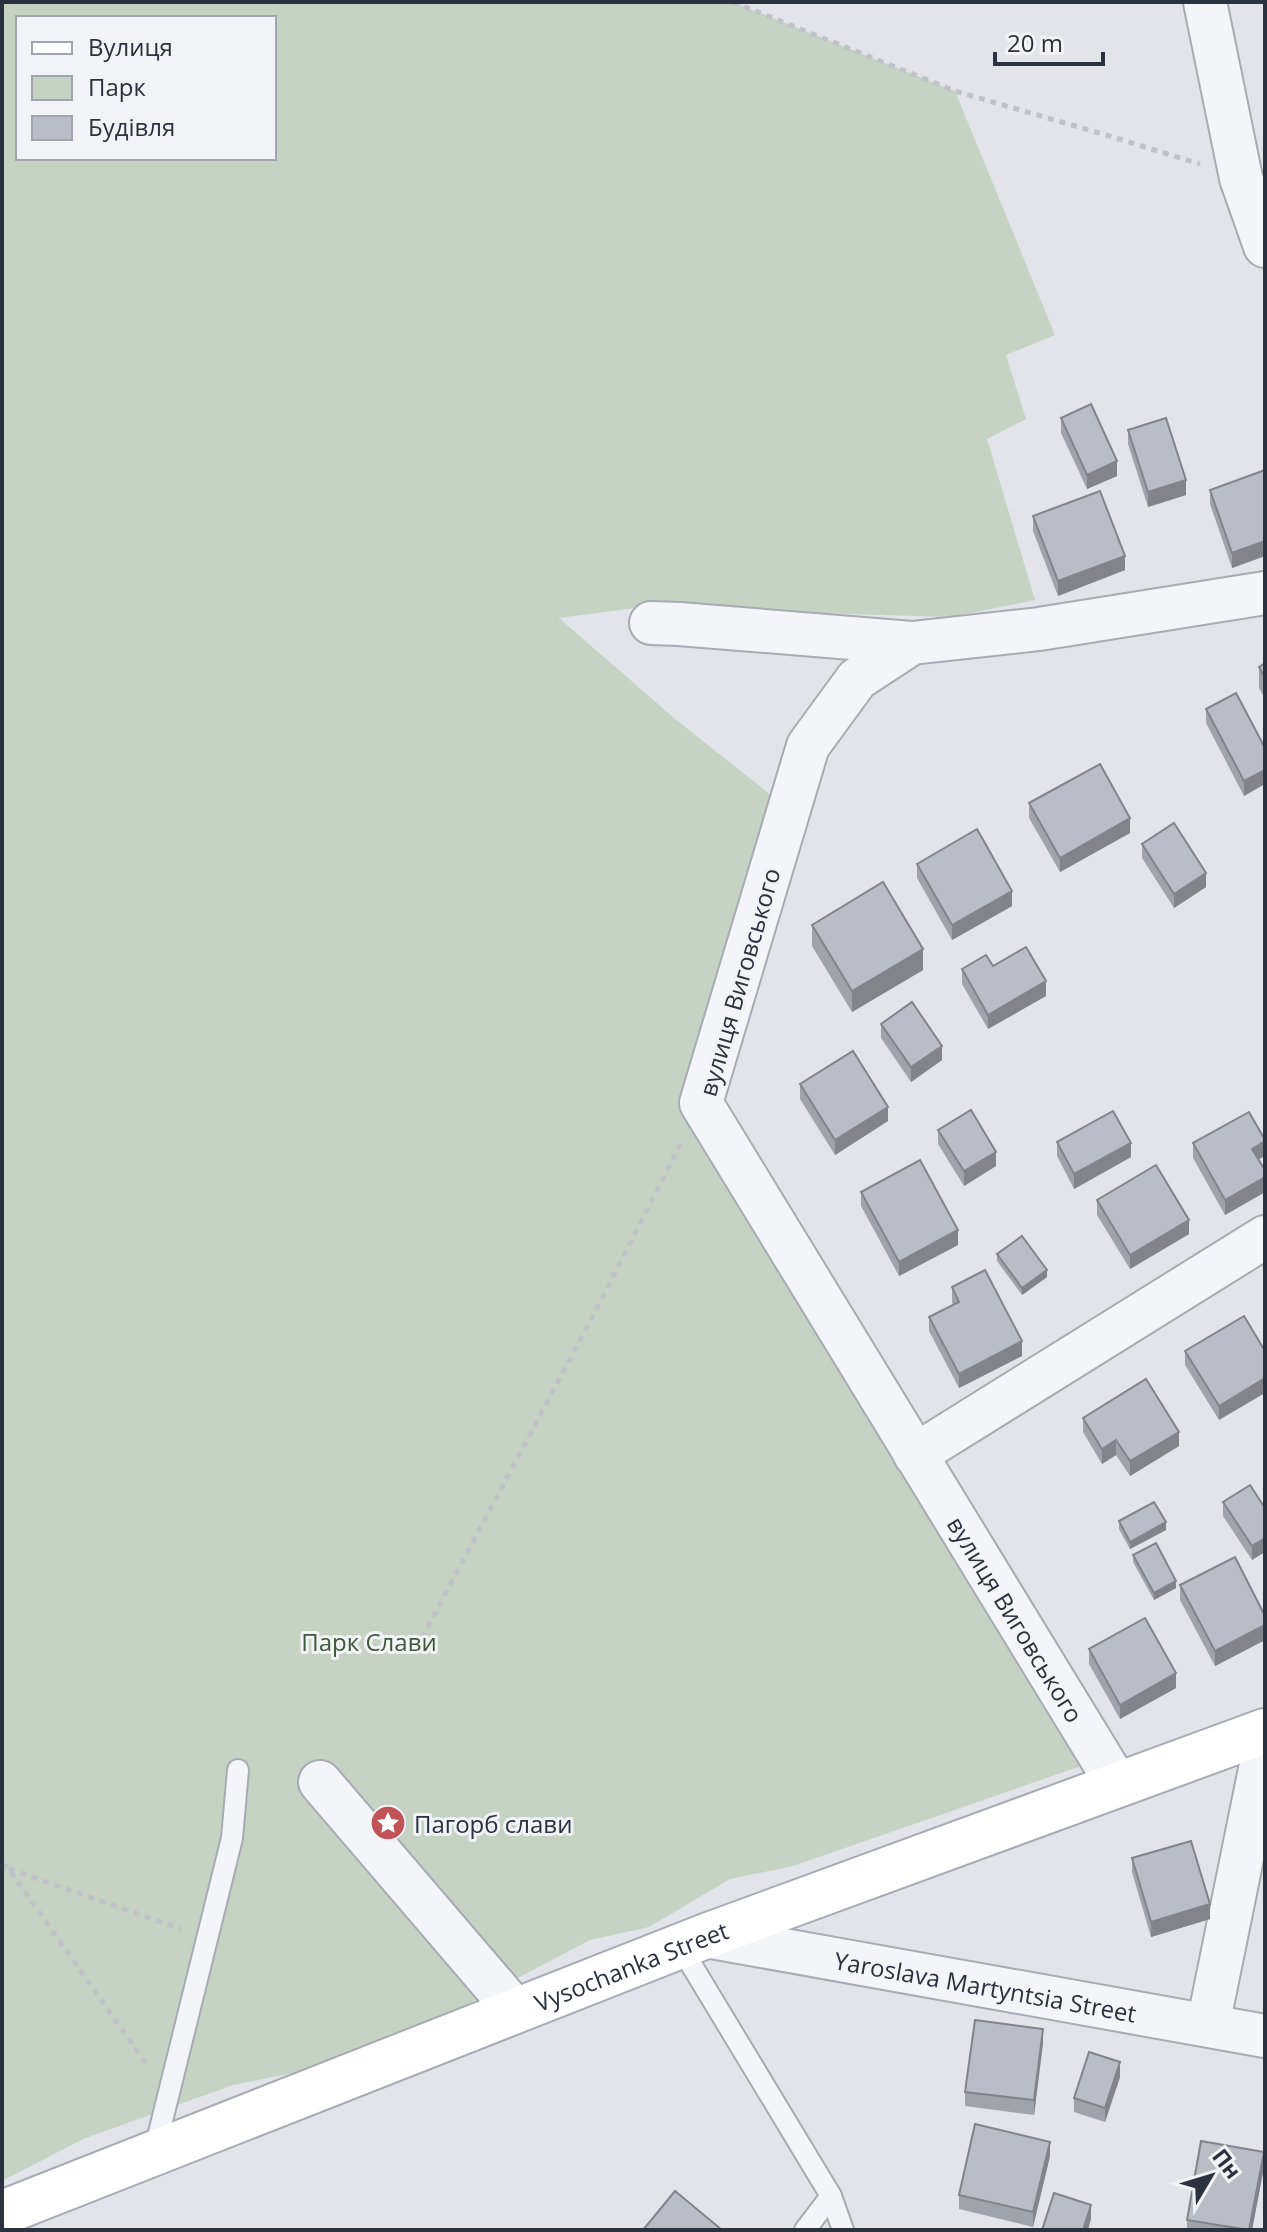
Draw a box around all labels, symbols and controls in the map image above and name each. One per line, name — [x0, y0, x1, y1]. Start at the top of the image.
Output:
legend — [16, 16, 276, 160]
scale bar — [995, 16, 1103, 66]
text: 20 m — [1007, 26, 1063, 59]
text: Вулиця — [88, 30, 173, 63]
text: Парк — [88, 70, 146, 103]
text: Будівля — [88, 110, 175, 143]
street label: вулиця Виговського — [691, 864, 787, 1100]
street label: вулиця Виговського — [941, 1510, 1092, 1728]
park label: Парк Слави — [301, 1625, 437, 1658]
place icon: Пагорб слави — [369, 1804, 407, 1842]
place label: Пагорб слави — [414, 1807, 572, 1840]
street label: Vysochanka Street — [529, 1913, 733, 2019]
street label: Yaroslava Martyntsia Street — [832, 1943, 1139, 2029]
north arrow — [1171, 2136, 1251, 2216]
text: Пн — [1206, 2142, 1249, 2185]

